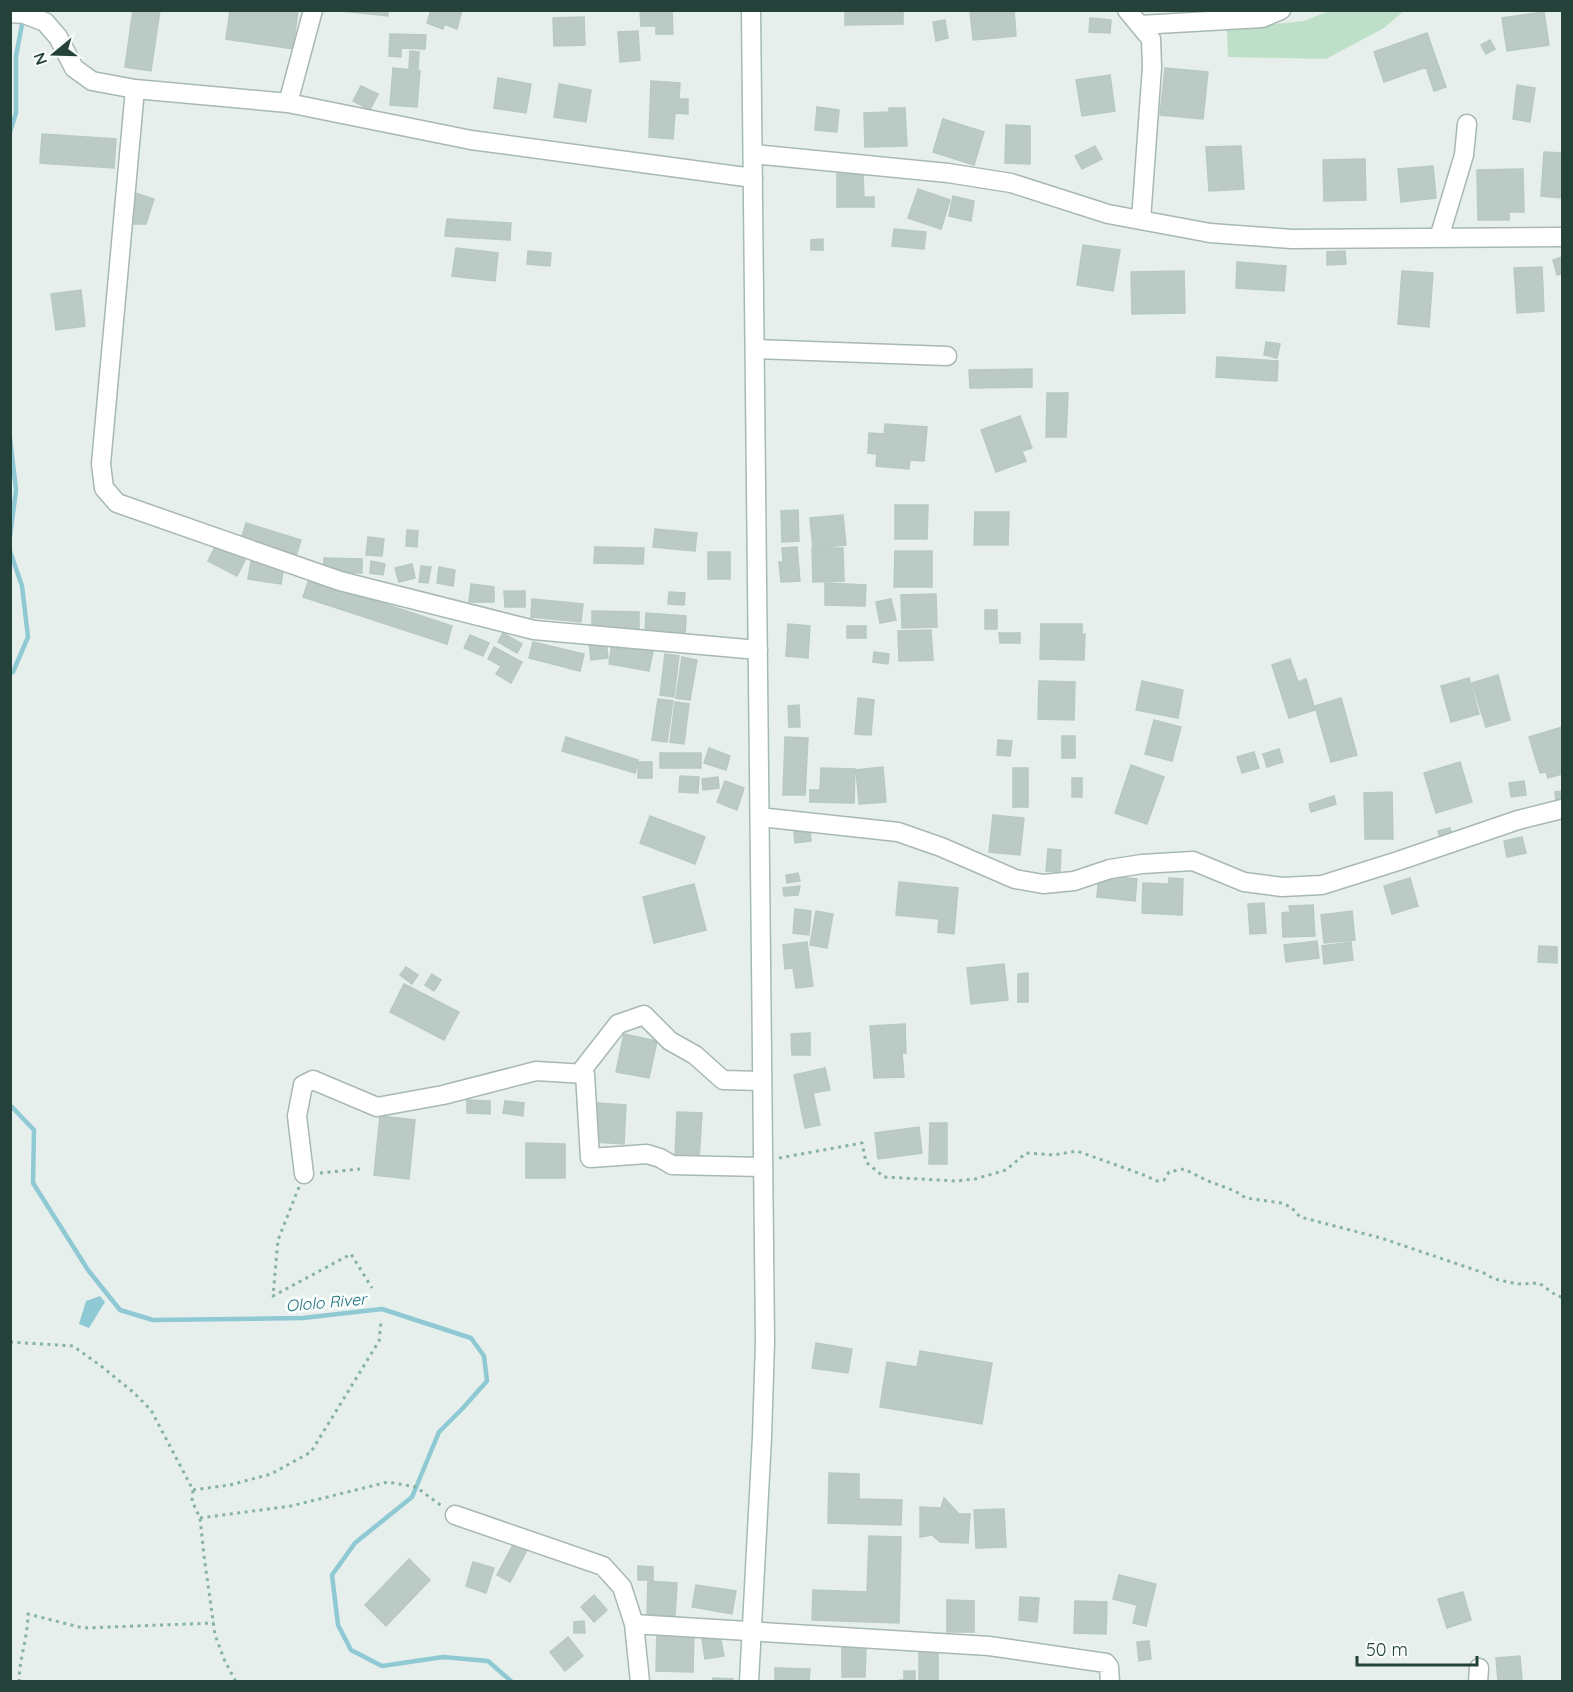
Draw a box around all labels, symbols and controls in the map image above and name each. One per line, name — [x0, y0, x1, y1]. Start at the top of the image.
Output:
north arrow — [24, 24, 84, 84]
text: N — [28, 50, 51, 68]
water label: Ololo River — [285, 1288, 369, 1315]
scale bar — [1357, 1629, 1477, 1667]
text: 50 m — [1366, 1638, 1408, 1661]

